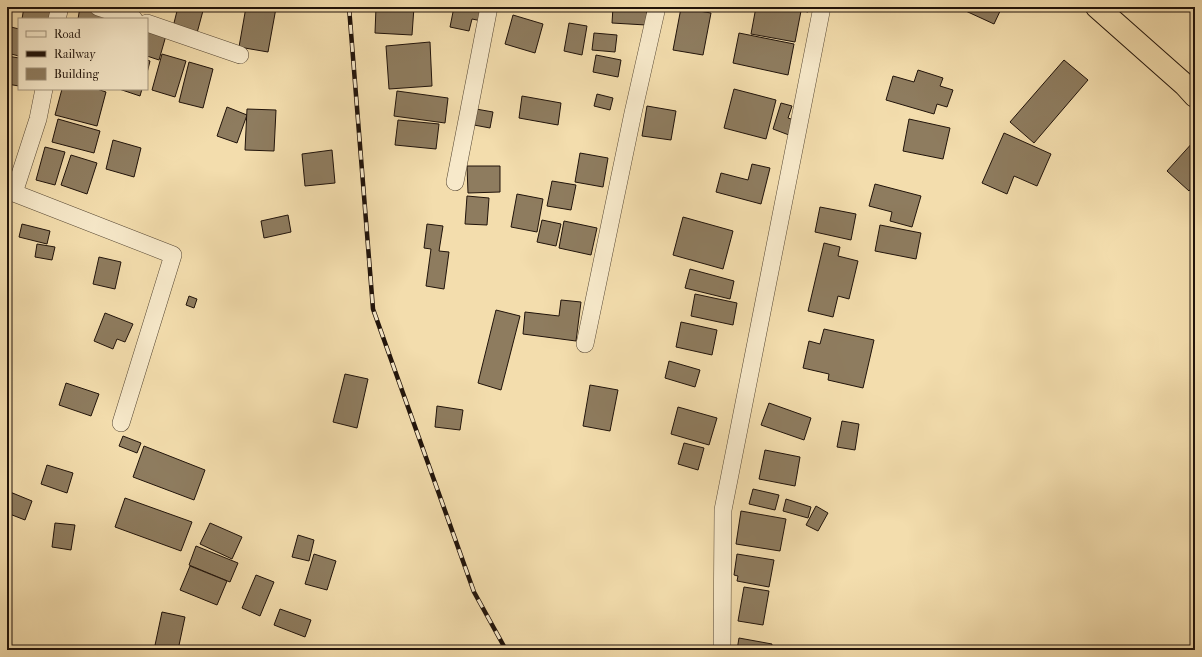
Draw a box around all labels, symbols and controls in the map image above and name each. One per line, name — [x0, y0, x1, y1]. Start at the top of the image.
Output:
legend — [18, 18, 148, 90]
text: Road — [54, 27, 81, 41]
text: Railway — [54, 47, 96, 61]
text: Building — [54, 67, 99, 81]

